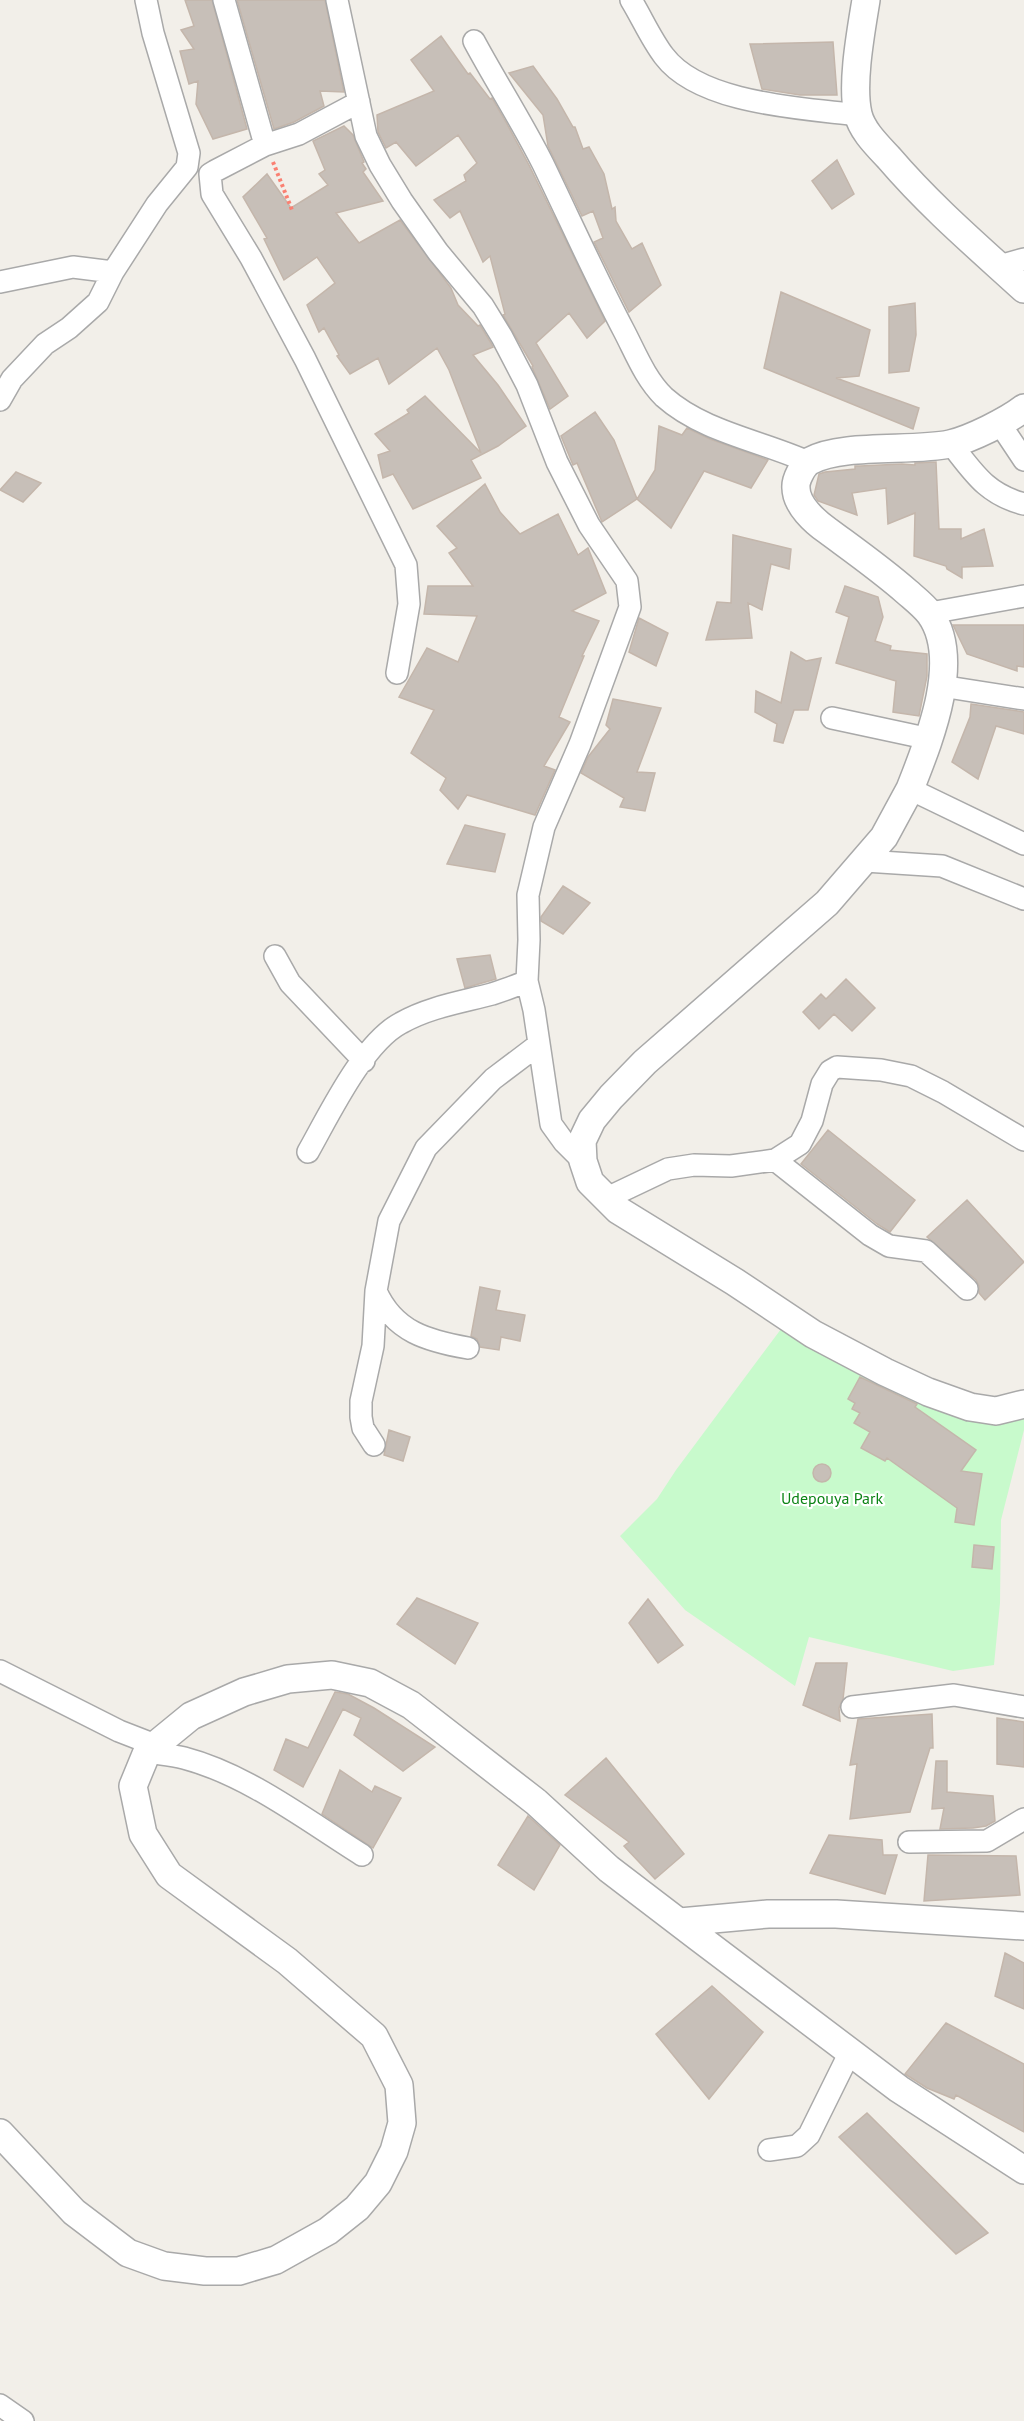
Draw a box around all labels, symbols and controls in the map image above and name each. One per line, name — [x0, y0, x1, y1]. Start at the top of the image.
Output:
park label: Udepouya Park — [781, 1488, 883, 1508]

